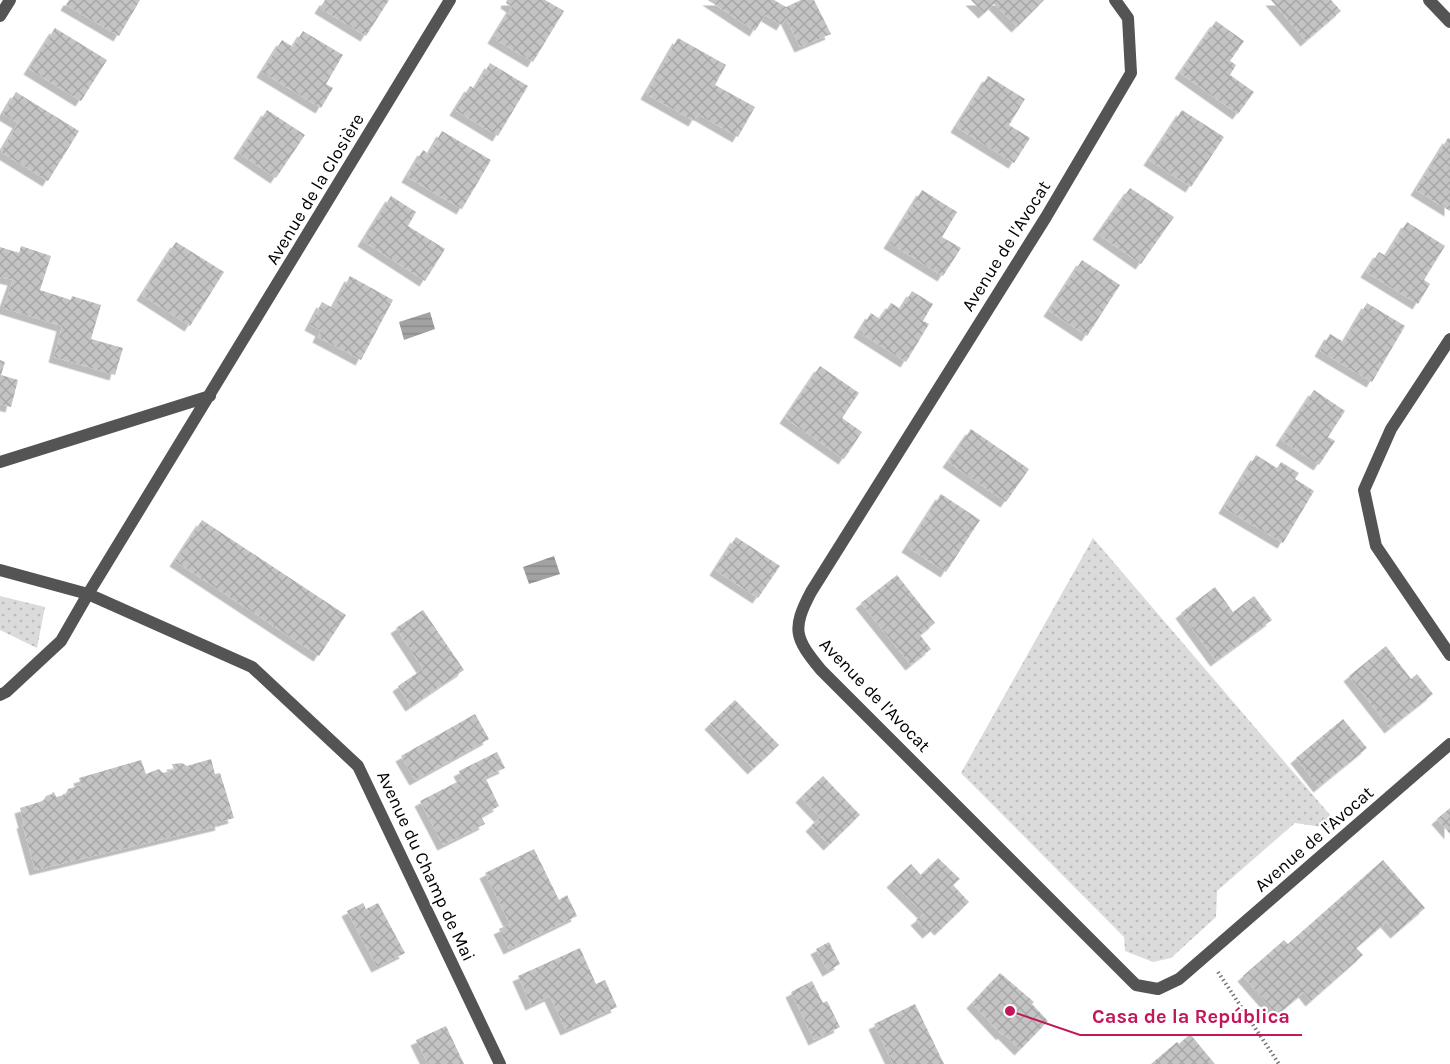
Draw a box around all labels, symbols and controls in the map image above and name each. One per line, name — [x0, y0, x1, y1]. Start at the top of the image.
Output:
street label: Avenue de la Closière — [261, 109, 369, 269]
street label: Avenue de l'Avocat — [957, 176, 1055, 315]
street label: Avenue de l'Avocat — [815, 633, 935, 757]
street label: Avenue du Champ de Mai — [372, 767, 480, 965]
street label: Avenue de l'Avocat — [1250, 781, 1378, 896]
callout: Casa de la República — [1080, 997, 1302, 1035]
text: Casa de la República — [1092, 1005, 1290, 1028]

